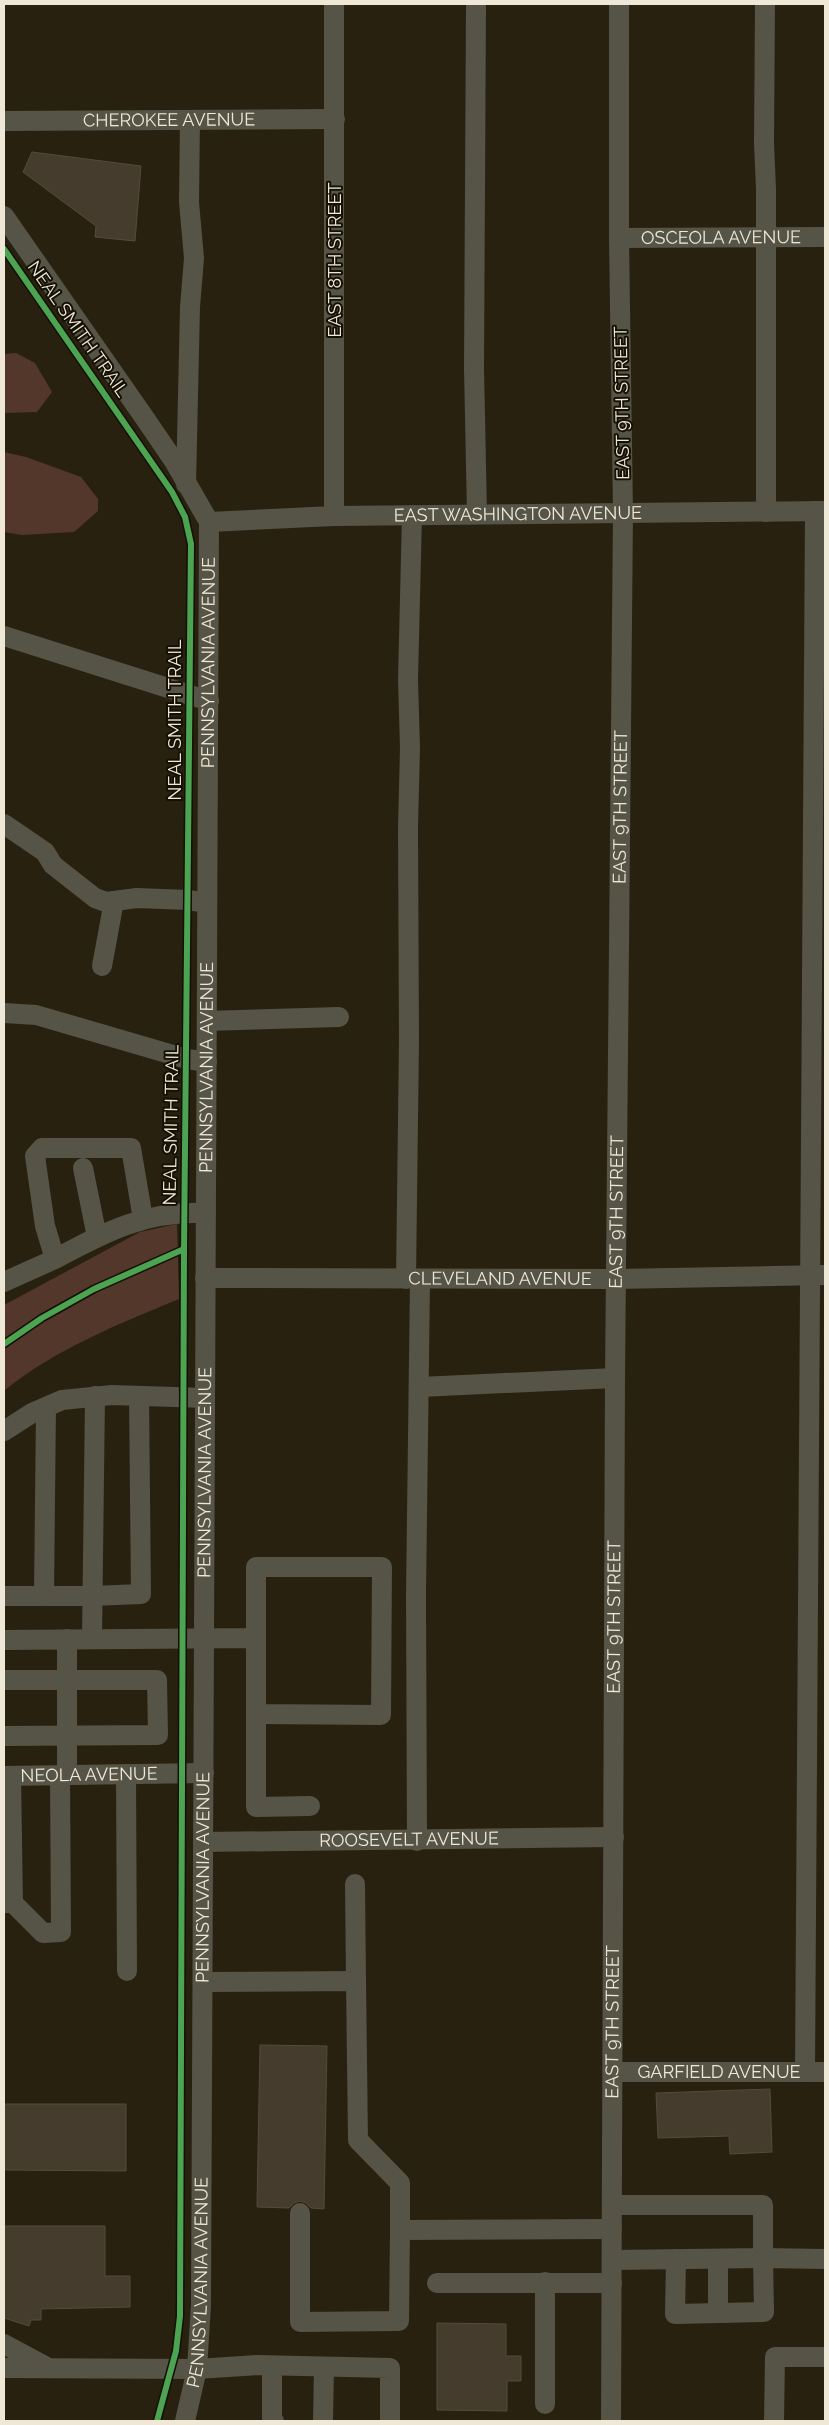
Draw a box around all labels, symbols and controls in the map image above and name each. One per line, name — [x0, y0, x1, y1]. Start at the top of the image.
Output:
street label: CHEROKEE AVENUE — [83, 108, 255, 131]
street label: EAST 8TH STREET — [324, 183, 345, 337]
street label: OSCEOLA AVENUE — [641, 226, 801, 248]
street label: NEAL SMITH TRAIL — [24, 257, 133, 401]
street label: EAST 9TH STREET — [610, 326, 633, 480]
street label: EAST WASHINGTON AVENUE — [394, 502, 642, 525]
street label: PENNSYLVANIA AVENUE — [197, 557, 219, 768]
street label: NEAL SMITH TRAIL — [164, 639, 185, 800]
street label: EAST 9TH STREET — [609, 730, 631, 884]
street label: PENNSYLVANIA AVENUE — [195, 962, 217, 1173]
street label: NEAL SMITH TRAIL — [159, 1044, 182, 1206]
street label: EAST 9TH STREET — [605, 1135, 627, 1289]
street label: CLEVELAND AVENUE — [408, 1267, 592, 1289]
street label: PENNSYLVANIA AVENUE — [193, 1367, 215, 1578]
street label: EAST 9TH STREET — [603, 1540, 624, 1694]
street label: NEOLA AVENUE — [20, 1763, 158, 1786]
street label: PENNSYLVANIA AVENUE — [191, 1772, 213, 1983]
street label: ROOSEVELT AVENUE — [319, 1827, 499, 1851]
street label: EAST 9TH STREET — [601, 1945, 623, 2099]
street label: GARFIELD AVENUE — [637, 2061, 801, 2082]
street label: PENNSYLVANIA AVENUE — [182, 2177, 212, 2390]

